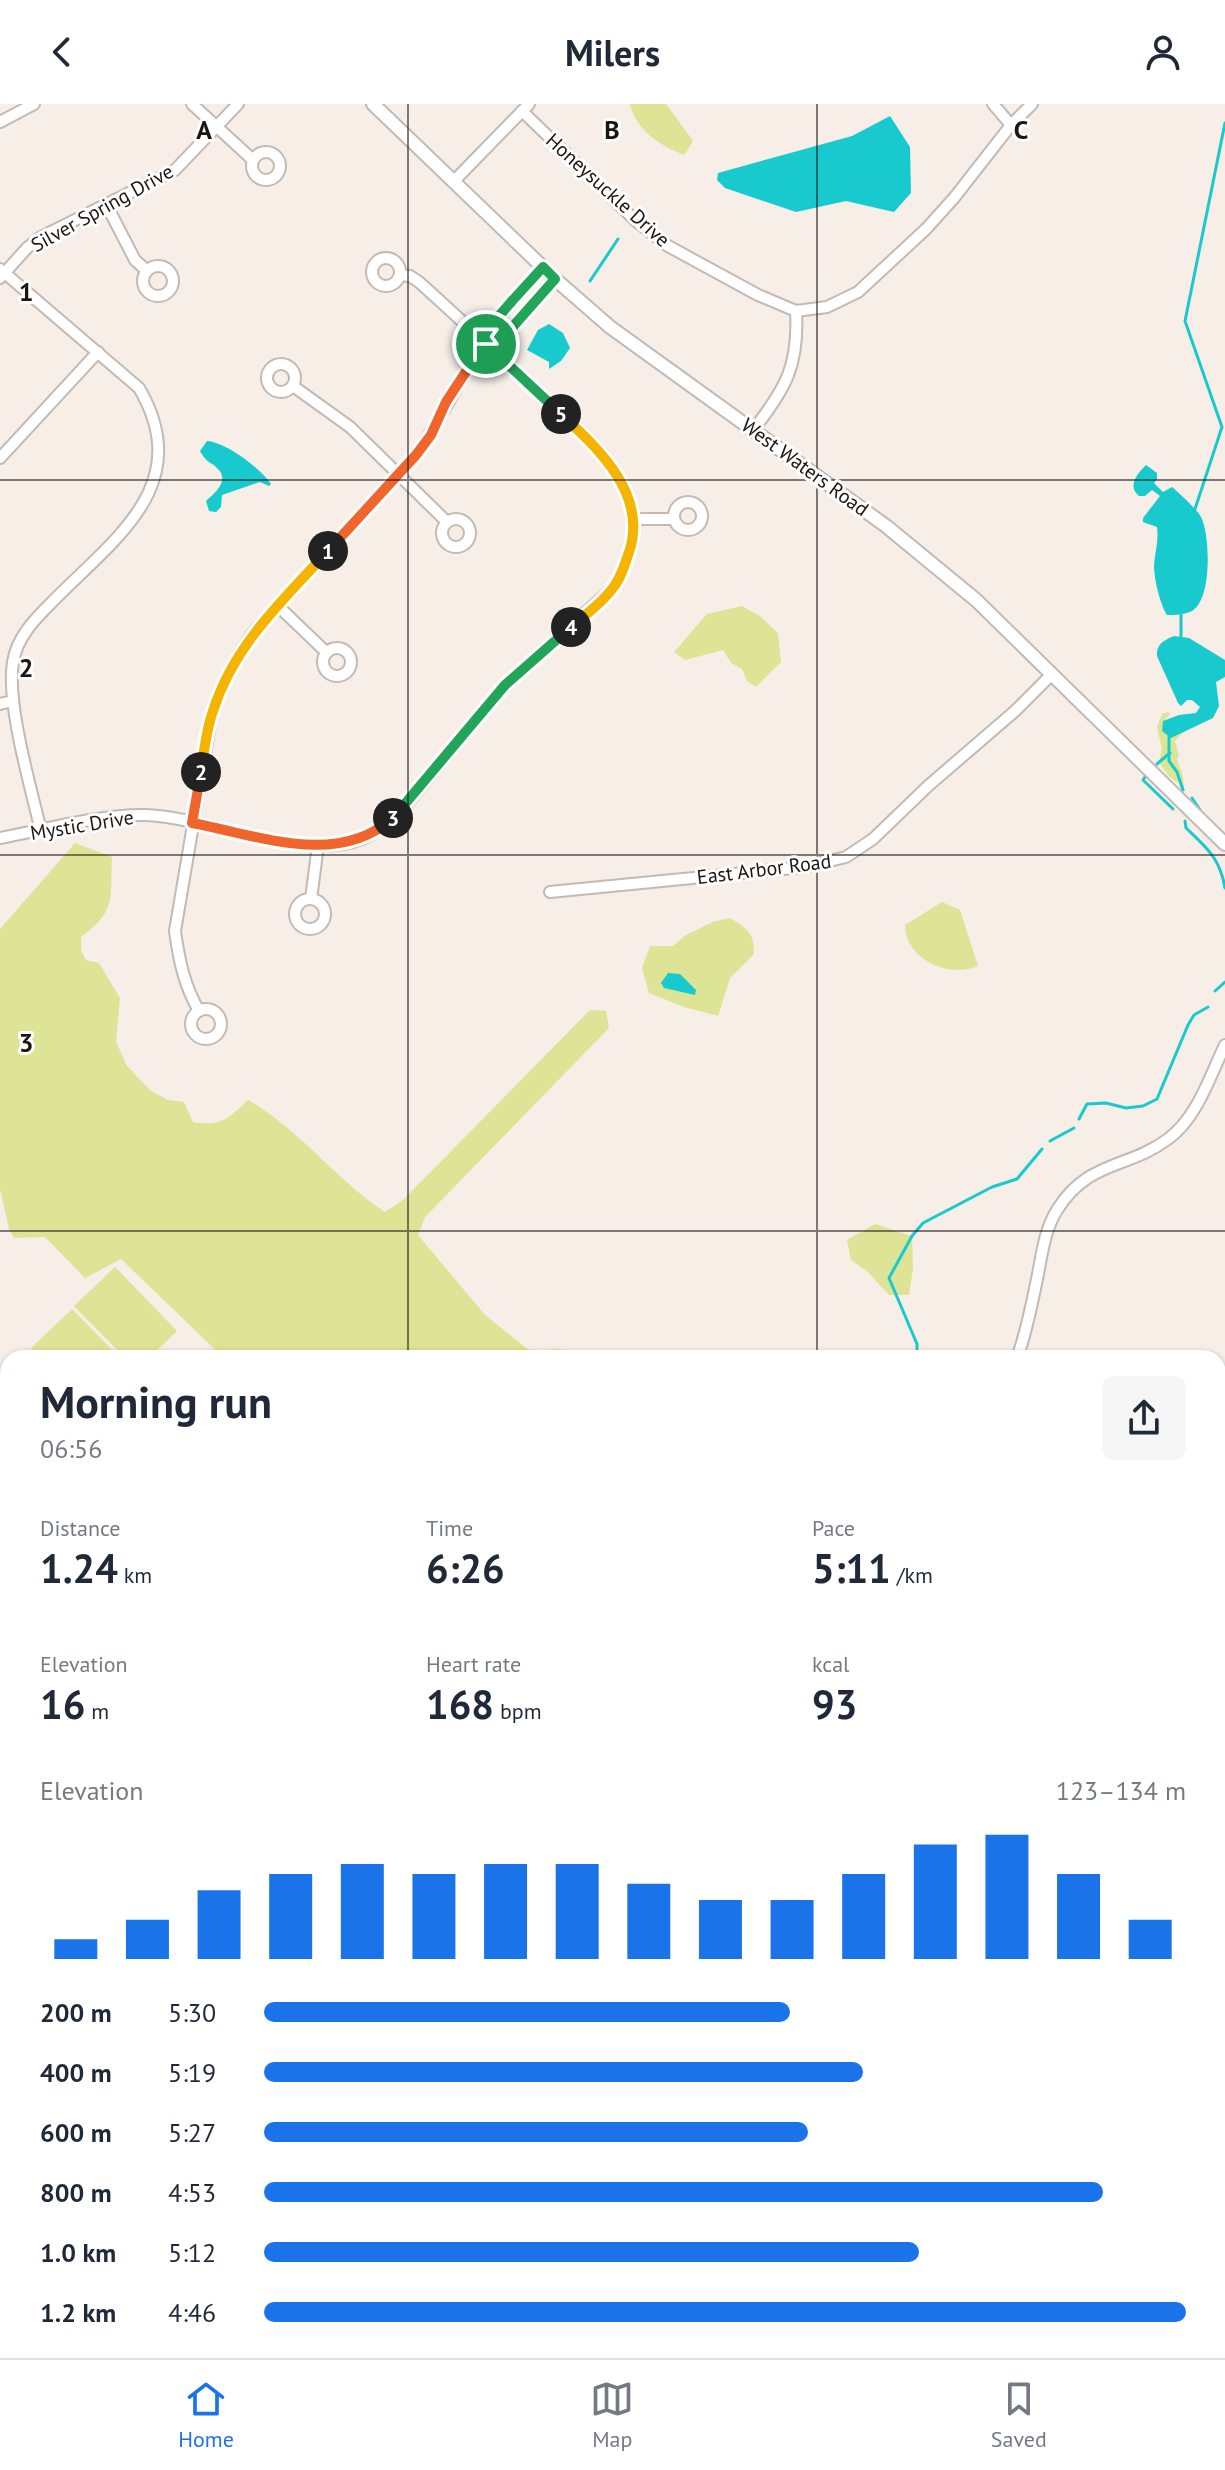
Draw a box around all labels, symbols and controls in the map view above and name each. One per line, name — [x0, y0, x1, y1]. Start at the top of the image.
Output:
text: Milers — [565, 29, 660, 76]
icon: back — [40, 30, 84, 74]
icon: person — [1141, 30, 1185, 74]
text: A — [196, 113, 212, 146]
text: B — [604, 113, 620, 146]
text: C — [1014, 113, 1028, 146]
street label: Honeysuckle Drive — [541, 127, 675, 253]
street label: Silver Spring Drive — [26, 158, 178, 258]
text: 1 — [19, 275, 33, 308]
pin — [452, 310, 520, 378]
icon: arrive — [464, 322, 508, 366]
pin: 5 — [541, 394, 581, 434]
text: 5 — [555, 400, 567, 428]
street label: West Waters Road — [736, 412, 874, 522]
pin: 1 — [308, 531, 348, 571]
text: 1 — [322, 537, 334, 565]
pin: 4 — [551, 607, 591, 647]
text: 4 — [565, 613, 577, 641]
text: 2 — [19, 651, 33, 684]
pin: 2 — [181, 752, 221, 792]
text: 2 — [195, 758, 207, 786]
pin: 3 — [373, 798, 413, 838]
street label: Mystic Drive — [28, 804, 136, 846]
text: 3 — [387, 804, 399, 832]
street label: East Arbor Road — [695, 848, 833, 890]
text: 3 — [19, 1026, 33, 1059]
text: Morning run — [40, 1373, 272, 1430]
button: share — [1102, 1376, 1186, 1460]
text: 06:56 — [40, 1432, 102, 1465]
text: Distance — [40, 1514, 121, 1542]
text: Time — [426, 1514, 473, 1542]
text: Pace — [812, 1514, 855, 1542]
text: 1.24 — [40, 1542, 118, 1594]
text: 6:26 — [426, 1542, 505, 1594]
text: 5:11 — [812, 1542, 891, 1594]
text: km — [118, 1561, 152, 1589]
text: /km — [891, 1561, 933, 1589]
text: Elevation — [40, 1650, 128, 1678]
text: Heart rate — [426, 1650, 521, 1678]
text: kcal — [812, 1650, 850, 1678]
text: 16 — [40, 1678, 85, 1730]
text: 168 — [426, 1678, 494, 1730]
text: 93 — [812, 1678, 857, 1730]
text: m — [85, 1697, 109, 1725]
text: bpm — [494, 1697, 542, 1725]
text: Elevation — [40, 1774, 144, 1807]
text: 123–134 m — [1056, 1774, 1186, 1807]
text: 200 m — [40, 1996, 112, 2029]
text: 5:30 — [168, 1996, 216, 2029]
text: 400 m — [40, 2056, 112, 2089]
text: 5:19 — [168, 2056, 216, 2089]
text: 600 m — [40, 2116, 112, 2149]
text: 5:27 — [168, 2116, 216, 2149]
text: 800 m — [40, 2176, 112, 2209]
text: 4:53 — [168, 2176, 216, 2209]
text: 1.0 km — [40, 2236, 116, 2269]
text: 5:12 — [168, 2236, 216, 2269]
text: 1.2 km — [40, 2296, 116, 2329]
text: 4:46 — [168, 2296, 216, 2329]
tab: Home — [178, 2377, 234, 2453]
tab: Map — [590, 2377, 634, 2453]
tab: Saved — [991, 2377, 1047, 2453]

